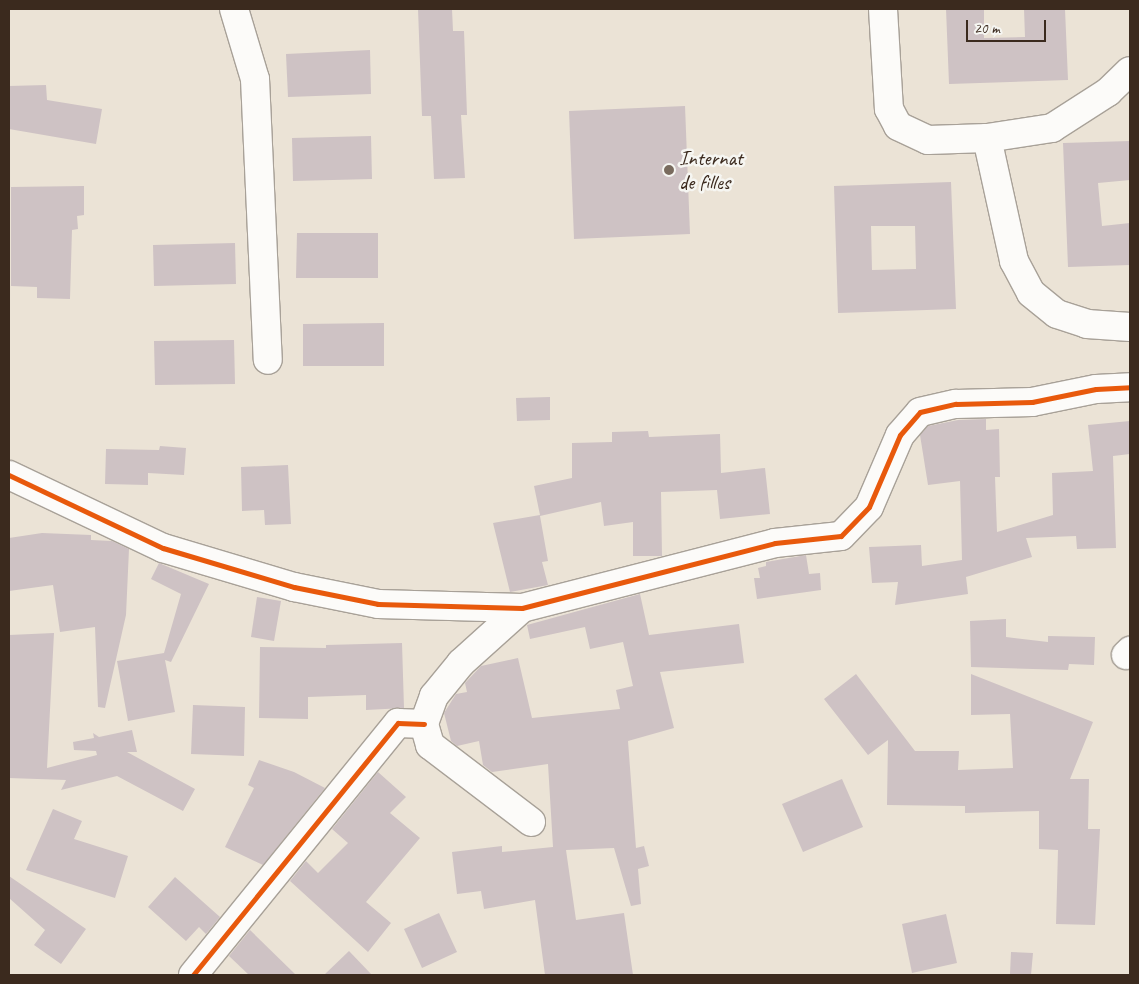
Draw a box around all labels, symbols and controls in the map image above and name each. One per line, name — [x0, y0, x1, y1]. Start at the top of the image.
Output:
scale bar — [969, 10, 1049, 42]
text: 20 m — [974, 19, 1000, 38]
place label: Internat de filles — [679, 145, 743, 195]
marker: Internat de filles — [663, 164, 675, 176]

